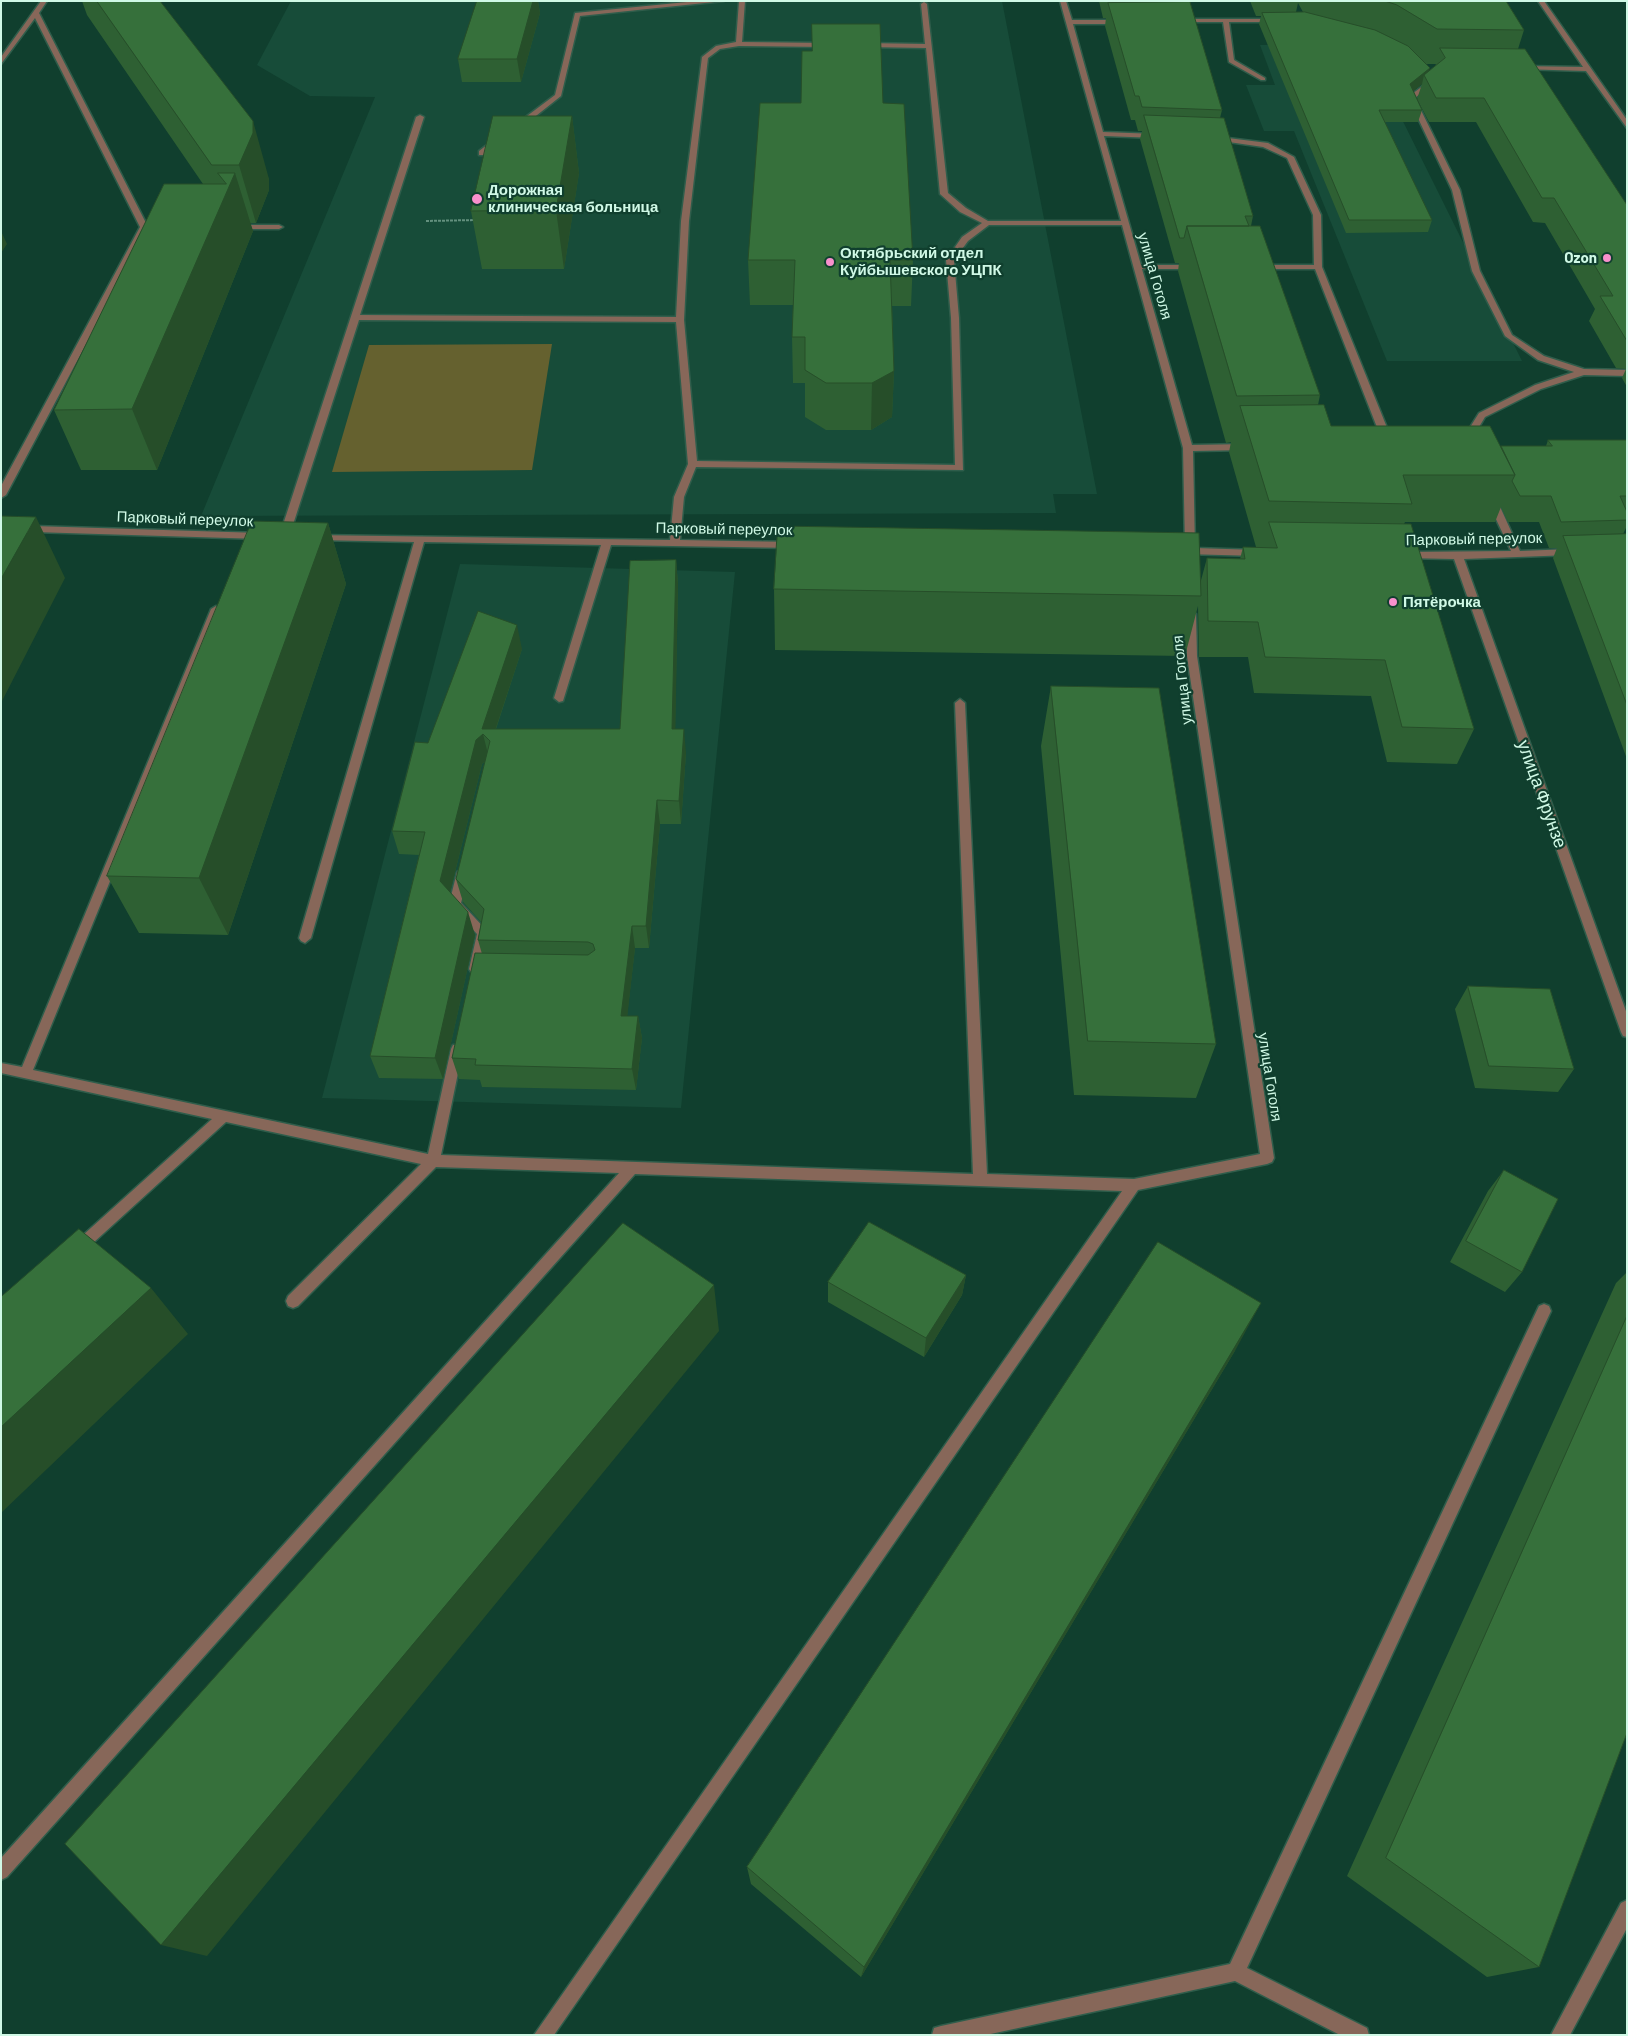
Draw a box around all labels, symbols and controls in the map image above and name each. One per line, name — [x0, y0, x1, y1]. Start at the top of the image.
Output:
place label: Дорожная клиническая больница — [488, 181, 658, 216]
marker: Дорожная клиническая больница — [470, 192, 484, 206]
street label: улица Гоголя — [1134, 230, 1176, 322]
place label: Октябрьский отдел Куйбышевского УЦПК — [840, 244, 1002, 279]
place label: Ozon — [1564, 249, 1597, 267]
marker: Ozon — [1601, 252, 1613, 264]
marker: Октябрьский отдел Куйбышевского УЦПК — [824, 256, 836, 268]
street label: Парковый переулок — [116, 508, 254, 530]
street label: Парковый переулок — [656, 519, 792, 539]
street label: Парковый переулок — [1406, 529, 1542, 549]
place label: Пятёрочка — [1403, 593, 1481, 611]
marker: Пятёрочка — [1387, 596, 1399, 608]
street label: улица Гоголя — [1168, 634, 1196, 726]
street label: улица Фрунзе — [1512, 737, 1572, 851]
street label: улица Гоголя — [1254, 1031, 1286, 1123]

